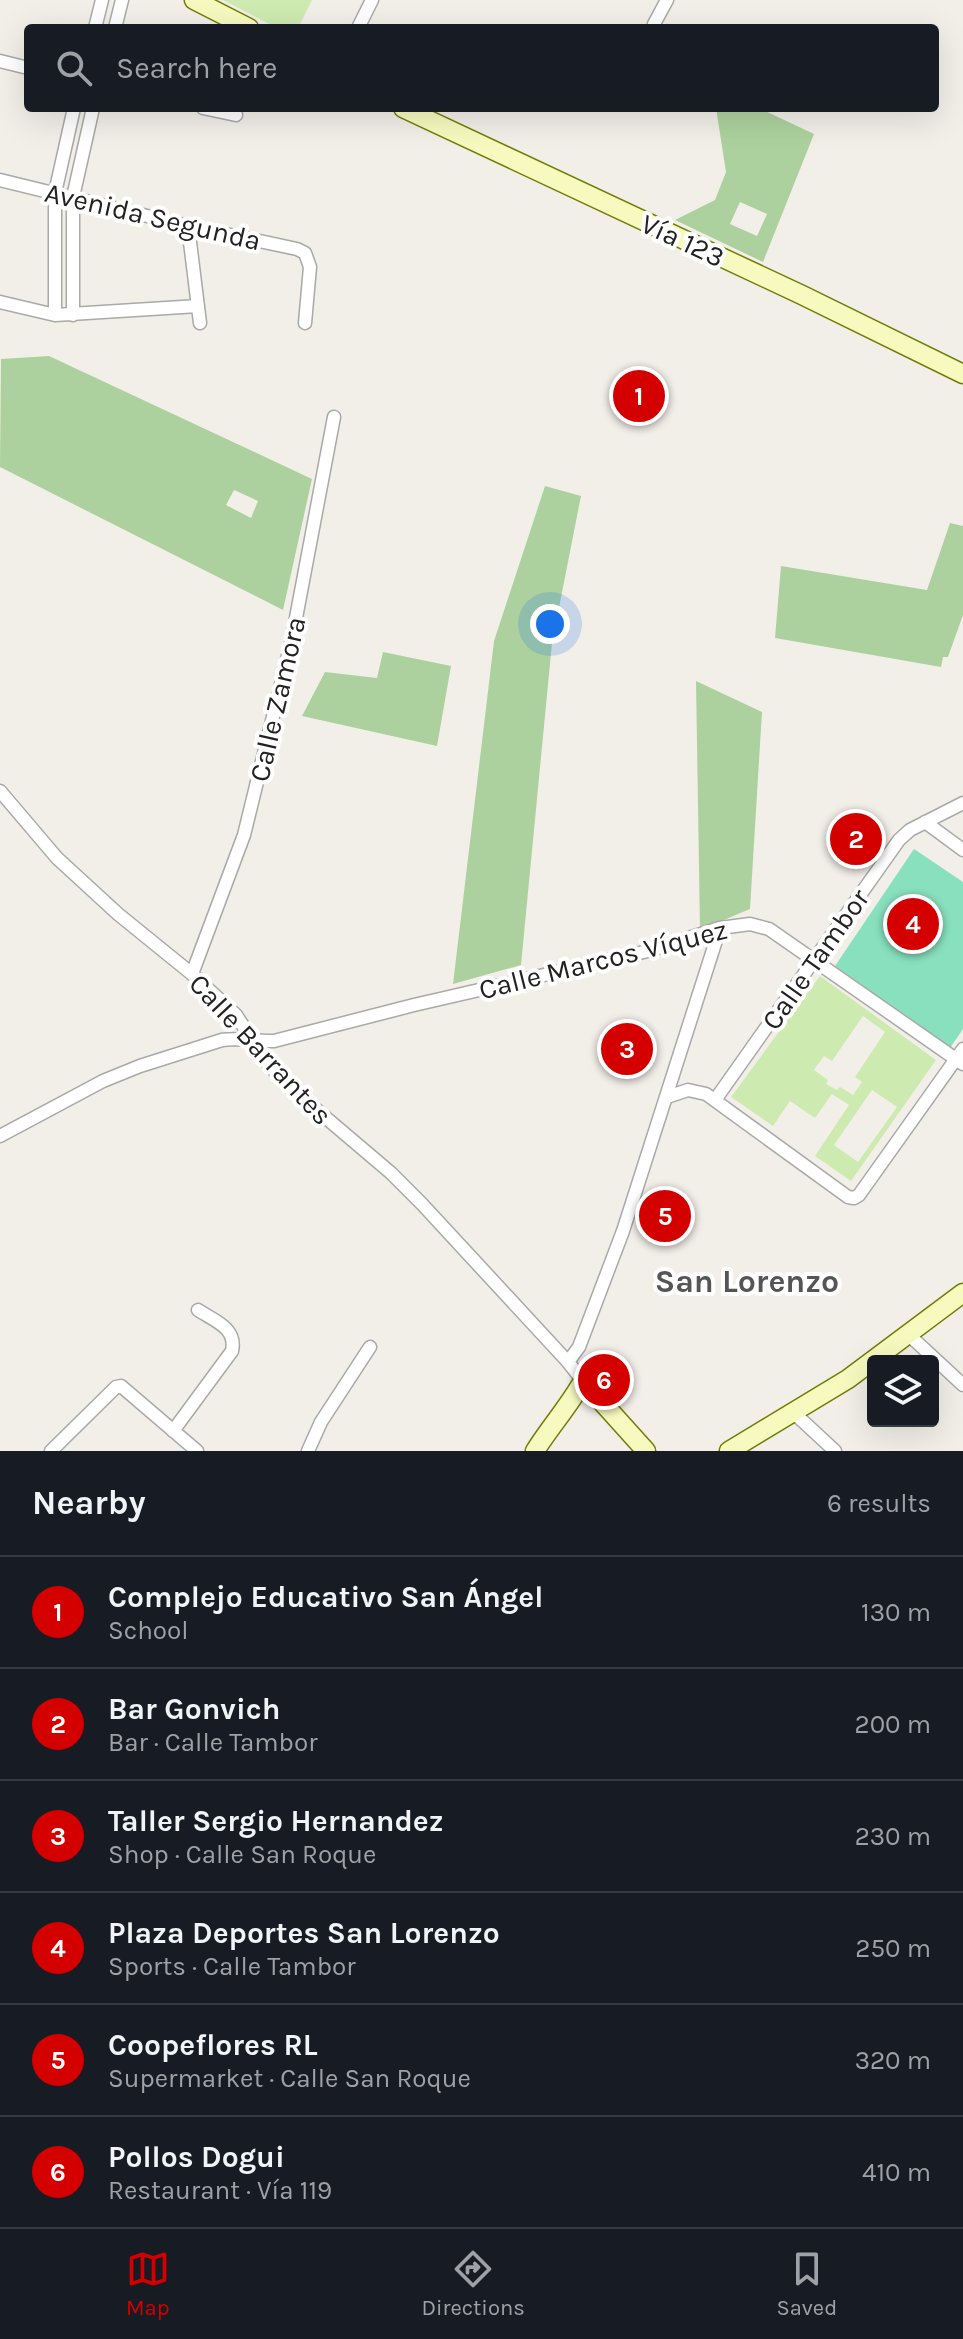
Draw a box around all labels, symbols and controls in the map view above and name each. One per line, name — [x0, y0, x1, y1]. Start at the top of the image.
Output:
search box — [24, 24, 939, 112]
icon: search — [52, 46, 96, 90]
text: Search here — [116, 50, 277, 86]
street label: Avenida Segunda — [42, 176, 264, 257]
street label: Vía 123 — [636, 207, 730, 274]
pin: 1 — [613, 366, 665, 426]
your location — [530, 604, 570, 644]
street label: Calle Zamora — [242, 613, 312, 785]
pin: 2 — [830, 809, 882, 869]
street label: Calle Tambor — [755, 882, 877, 1036]
pin: 4 — [887, 894, 939, 954]
street label: Calle Marcos Víquez — [476, 913, 731, 1006]
street label: Calle Barrantes — [182, 967, 339, 1132]
pin: 3 — [601, 1019, 653, 1079]
pin: 5 — [639, 1186, 691, 1246]
district label: San Lorenzo — [655, 1263, 839, 1300]
pin: 6 — [578, 1350, 630, 1410]
map controls — [867, 1355, 939, 1427]
button: layers — [867, 1355, 939, 1427]
text: Nearby — [32, 1483, 146, 1523]
text: 6 results — [827, 1488, 931, 1519]
text: Complejo Educativo San Ángel — [108, 1579, 543, 1615]
text: 1 — [53, 1597, 63, 1628]
text: 130 m — [861, 1597, 931, 1628]
text: School — [108, 1615, 189, 1646]
text: Bar Gonvich — [108, 1691, 280, 1727]
text: 2 — [50, 1709, 66, 1740]
text: 200 m — [855, 1709, 931, 1740]
text: Bar · Calle Tambor — [108, 1727, 318, 1758]
text: Taller Sergio Hernandez — [108, 1803, 444, 1839]
text: 3 — [50, 1821, 66, 1852]
text: 230 m — [855, 1821, 931, 1852]
text: Shop · Calle San Roque — [108, 1839, 376, 1870]
text: Plaza Deportes San Lorenzo — [108, 1915, 500, 1951]
text: 4 — [50, 1933, 66, 1964]
text: 250 m — [855, 1933, 931, 1964]
text: Sports · Calle Tambor — [108, 1951, 356, 1982]
text: Coopeflores RL — [108, 2027, 318, 2063]
text: 5 — [50, 2045, 66, 2076]
text: 320 m — [855, 2045, 931, 2076]
text: Supermarket · Calle San Roque — [108, 2063, 471, 2094]
text: Pollos Dogui — [108, 2139, 285, 2175]
text: 6 — [50, 2157, 66, 2188]
text: 410 m — [862, 2157, 931, 2188]
text: Restaurant · Vía 119 — [108, 2175, 332, 2206]
tab: Map — [126, 2247, 170, 2321]
tab: Directions — [421, 2247, 525, 2321]
tab: Saved — [776, 2247, 837, 2321]

